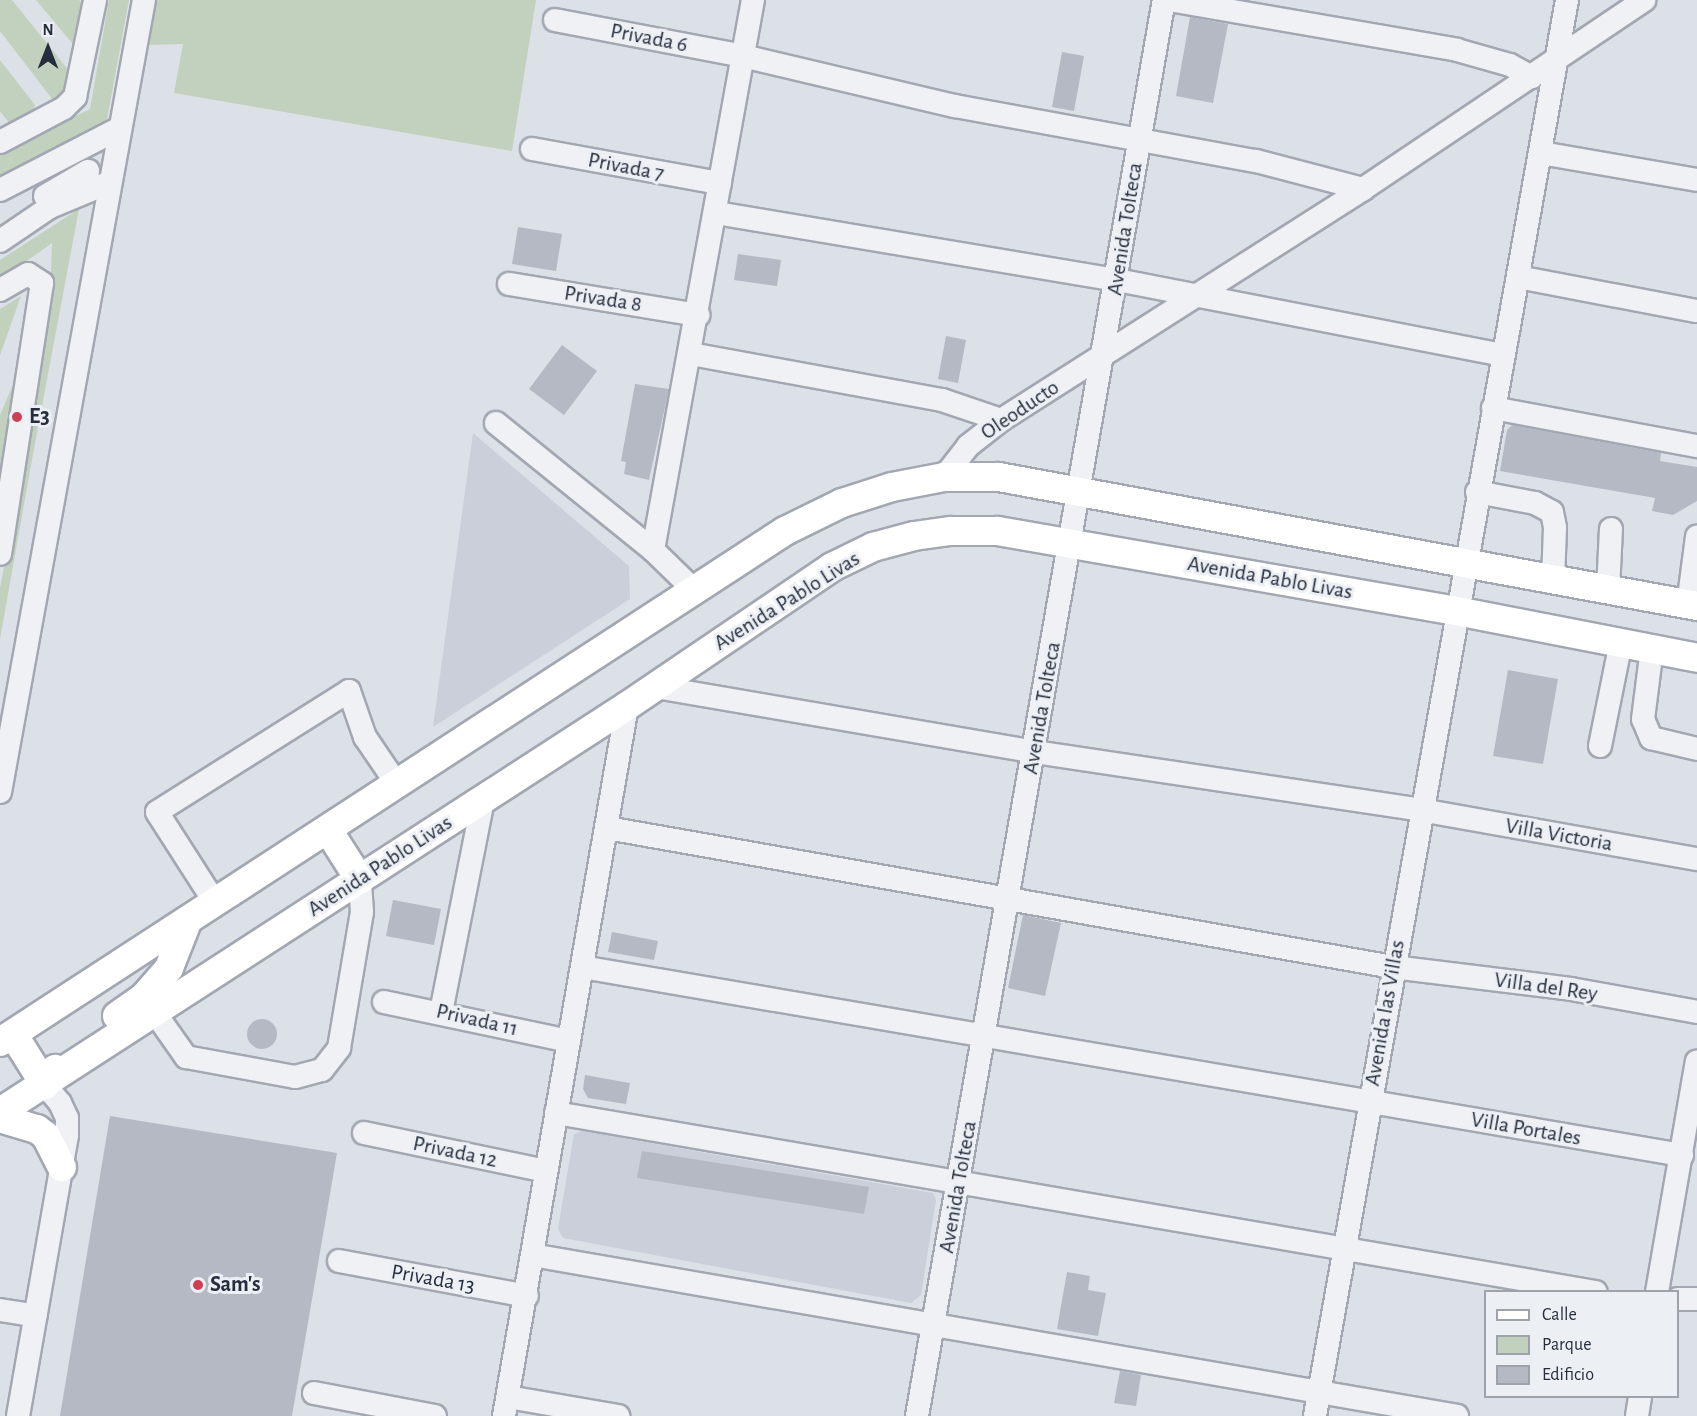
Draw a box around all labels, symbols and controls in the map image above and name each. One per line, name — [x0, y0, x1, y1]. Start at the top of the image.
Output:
north arrow — [18, 18, 78, 78]
street label: Privada 6 — [608, 18, 690, 58]
text: N — [42, 22, 54, 38]
street label: Privada 7 — [586, 147, 666, 187]
street label: Avenida Tolteca — [1101, 161, 1149, 297]
street label: Privada 8 — [562, 280, 644, 318]
street label: Oleoducto — [976, 374, 1064, 446]
place label: E3 — [29, 404, 50, 430]
marker: E3 — [10, 410, 24, 424]
street label: Avenida Pablo Livas — [709, 545, 865, 657]
street label: Avenida Pablo Livas — [1185, 550, 1355, 606]
street label: Avenida Tolteca — [1017, 640, 1067, 776]
street label: Avenida Pablo Livas — [303, 809, 457, 923]
street label: Villa Victoria — [1503, 813, 1615, 857]
street label: Avenida las Villas — [1359, 938, 1411, 1088]
street label: Villa del Rey — [1493, 967, 1599, 1007]
street label: Privada 11 — [434, 998, 520, 1042]
street label: Villa Portales — [1469, 1106, 1583, 1152]
street label: Avenida Tolteca — [933, 1119, 983, 1255]
street label: Privada 12 — [410, 1130, 500, 1174]
street label: Privada 13 — [389, 1259, 477, 1299]
place label: Sam's — [210, 1272, 261, 1298]
marker: Sam's — [191, 1278, 205, 1292]
legend — [1484, 1290, 1679, 1398]
text: Calle — [1542, 1306, 1577, 1324]
text: Parque — [1542, 1336, 1591, 1354]
text: Edificio — [1542, 1366, 1594, 1384]

